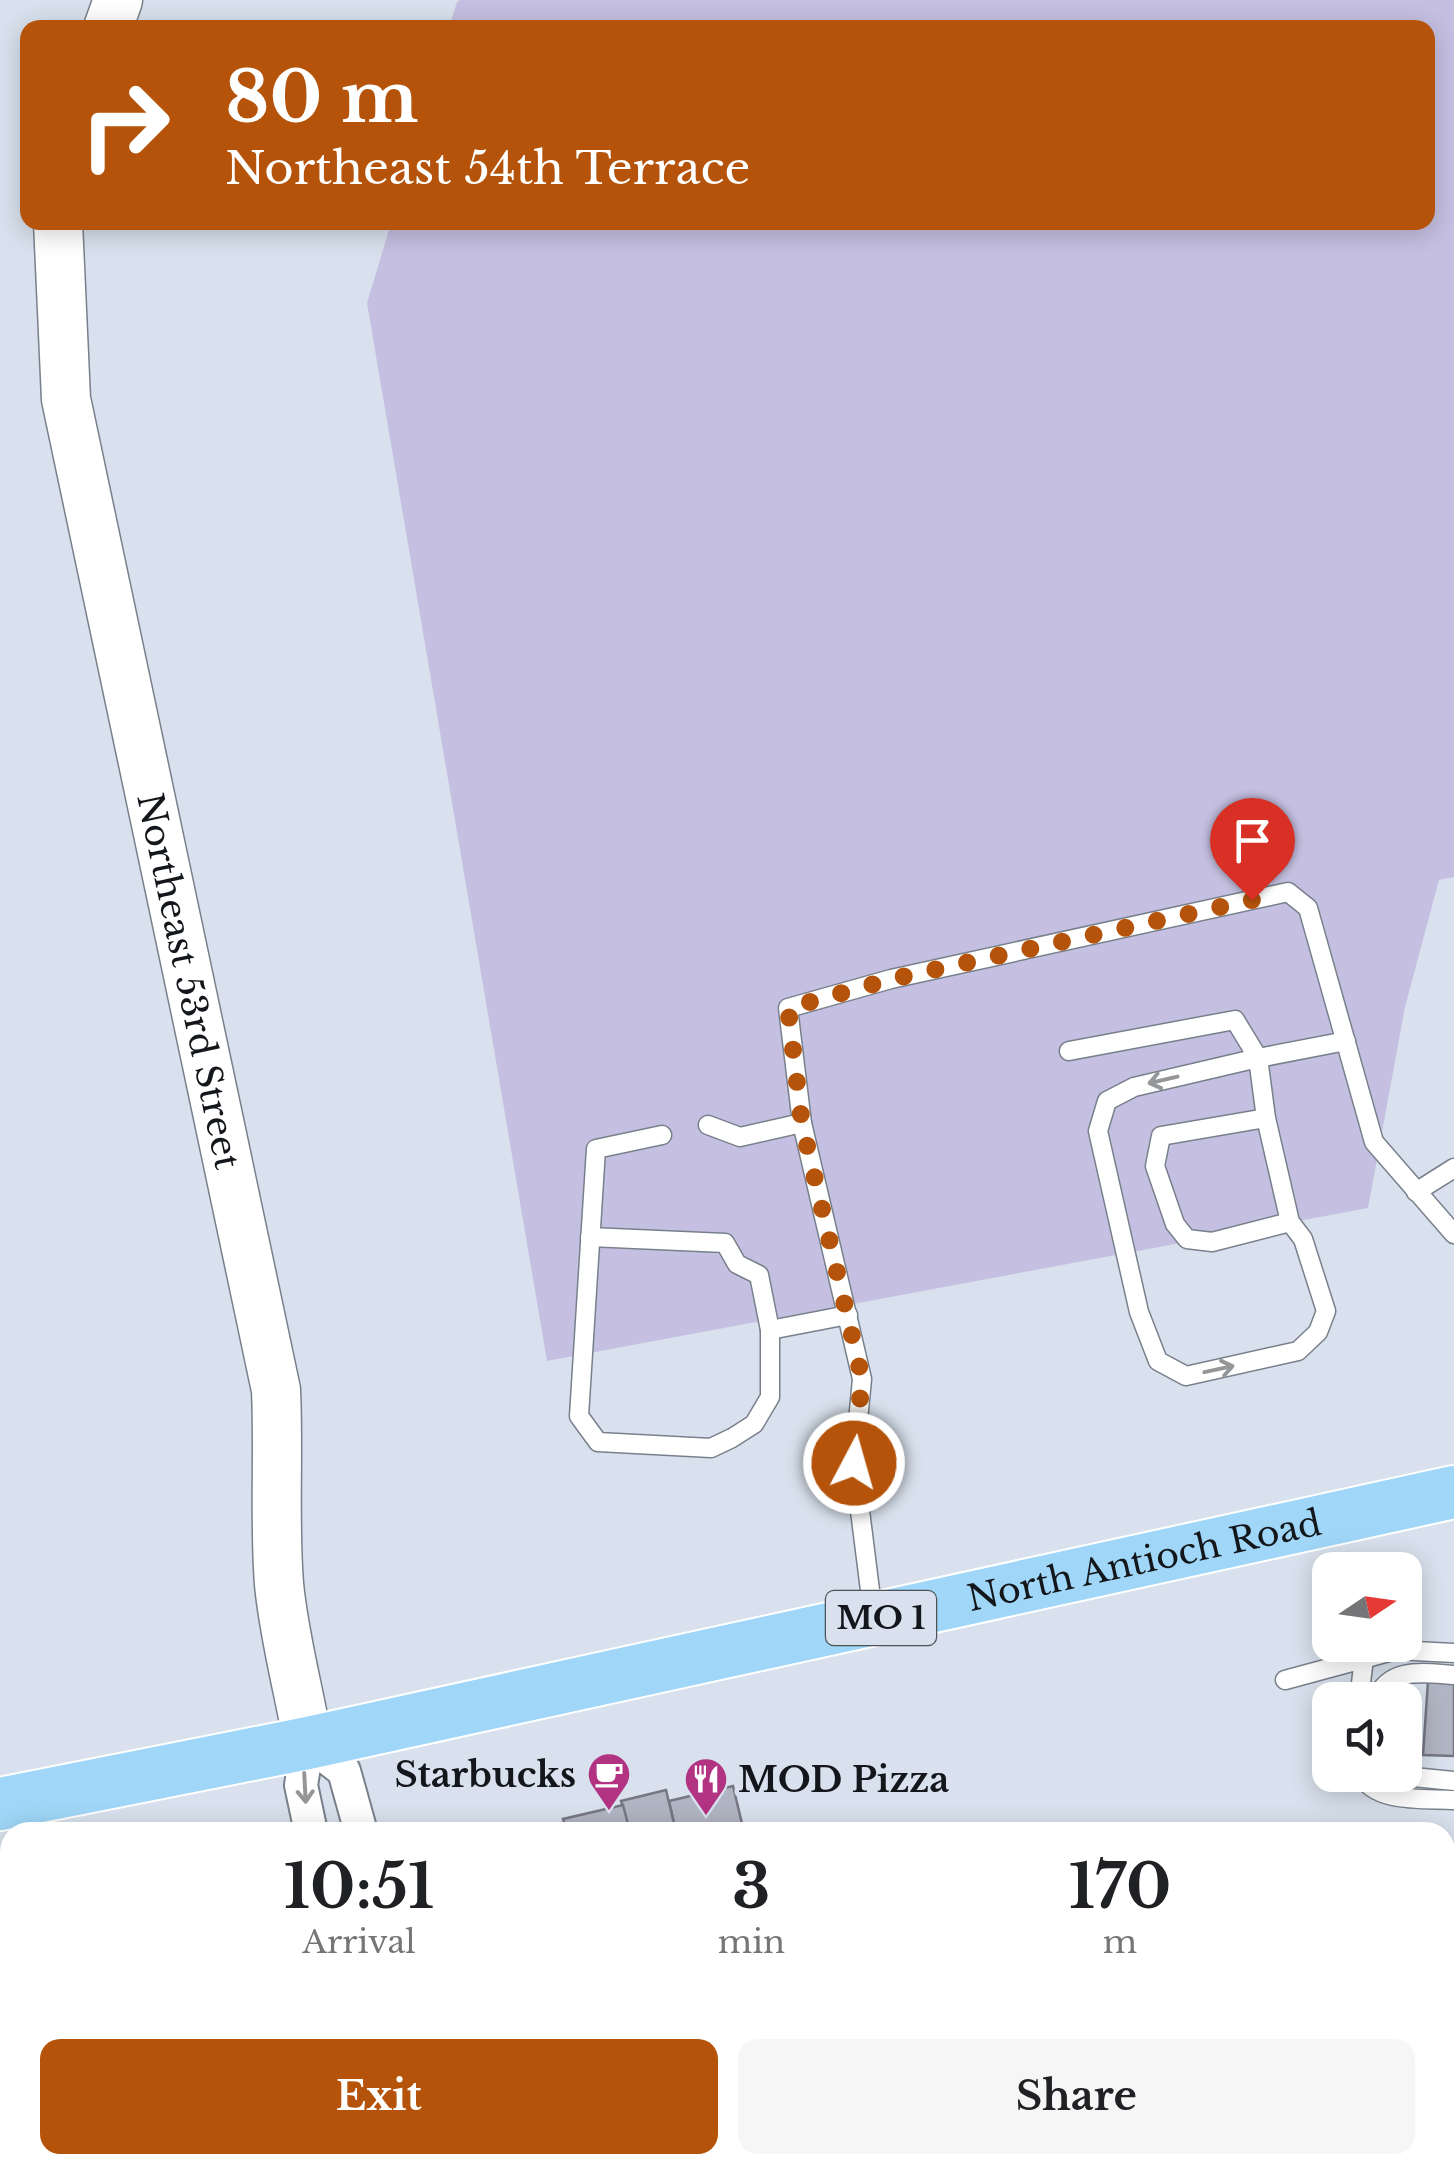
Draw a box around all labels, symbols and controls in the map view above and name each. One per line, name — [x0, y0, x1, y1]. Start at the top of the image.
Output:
text: 80 m — [225, 54, 418, 141]
icon: right — [60, 60, 190, 190]
text: Northeast 54th Terrace — [225, 140, 750, 196]
street label: Northeast 53rd Street — [129, 789, 250, 1173]
pin — [1210, 798, 1295, 901]
icon: arrive — [1225, 813, 1280, 868]
one-way arrow — [1148, 1072, 1180, 1090]
one-way arrow — [1202, 1358, 1234, 1377]
position arrow — [802, 1411, 906, 1515]
street label: North Antioch Road — [963, 1500, 1325, 1620]
north arrow — [1312, 1552, 1422, 1662]
map controls — [1312, 1552, 1422, 1792]
road number: MO 1 — [826, 1591, 936, 1645]
button: sound — [1312, 1682, 1422, 1792]
cafe icon: Starbucks — [586, 1751, 632, 1812]
place label: Starbucks — [394, 1753, 576, 1796]
restaurant icon: MOD Pizza — [683, 1756, 729, 1817]
place label: MOD Pizza — [738, 1758, 949, 1801]
one-way arrow — [295, 1771, 314, 1804]
text: 10:51 — [284, 1850, 434, 1924]
text: 3 — [732, 1850, 771, 1924]
text: 170 — [1069, 1850, 1171, 1924]
text: Arrival — [302, 1922, 416, 1962]
text: min — [718, 1922, 785, 1962]
text: m — [1103, 1922, 1137, 1962]
button: Exit — [40, 2039, 718, 2154]
button: Share — [738, 2039, 1415, 2154]

